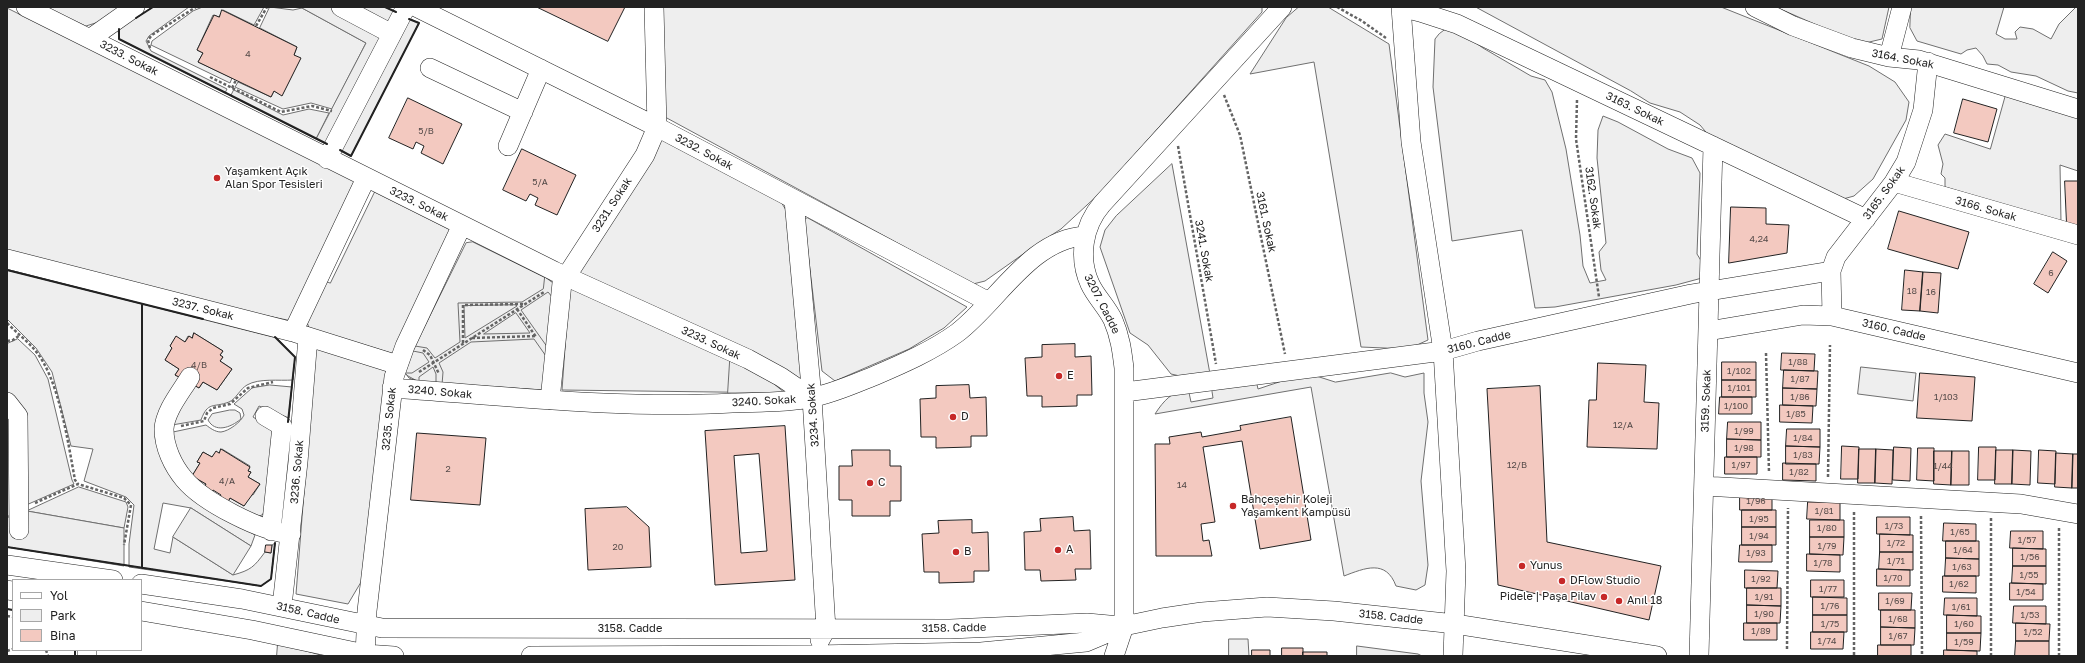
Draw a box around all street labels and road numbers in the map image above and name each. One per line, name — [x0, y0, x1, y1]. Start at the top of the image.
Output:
street label: 3233. Sokak — [98, 38, 160, 78]
street label: 3164. Sokak — [1871, 46, 1935, 72]
street label: 3163. Sokak — [1604, 89, 1666, 129]
street label: 3232. Sokak — [673, 131, 735, 173]
street label: 3165. Sokak — [1860, 164, 1908, 222]
street label: 3162. Sokak — [1582, 166, 1604, 230]
street label: 3231. Sokak — [589, 175, 635, 235]
street label: 3233. Sokak — [387, 184, 451, 224]
street label: 3161. Sokak — [1253, 190, 1279, 254]
street label: 3166. Sokak — [1954, 194, 2018, 224]
street label: 3241. Sokak — [1192, 219, 1216, 283]
street label: 3207. Cadde — [1081, 272, 1123, 336]
street label: 3237. Sokak — [171, 295, 235, 323]
street label: 3160. Cadde — [1861, 316, 1927, 344]
street label: 3233. Sokak — [679, 324, 743, 362]
street label: 3160. Cadde — [1446, 328, 1512, 356]
street label: 3159. Sokak — [1698, 369, 1714, 433]
street label: 3240. Sokak — [407, 383, 473, 401]
street label: 3234. Sokak — [804, 383, 822, 447]
street label: 3235. Sokak — [379, 387, 399, 451]
street label: 3240. Sokak — [731, 393, 797, 409]
street label: 3236. Sokak — [288, 439, 306, 505]
street label: 3158. Cadde — [275, 599, 341, 627]
street label: 3158. Cadde — [1358, 607, 1424, 627]
street label: 3158. Cadde — [922, 621, 986, 635]
street label: 3158. Cadde — [598, 622, 662, 636]

